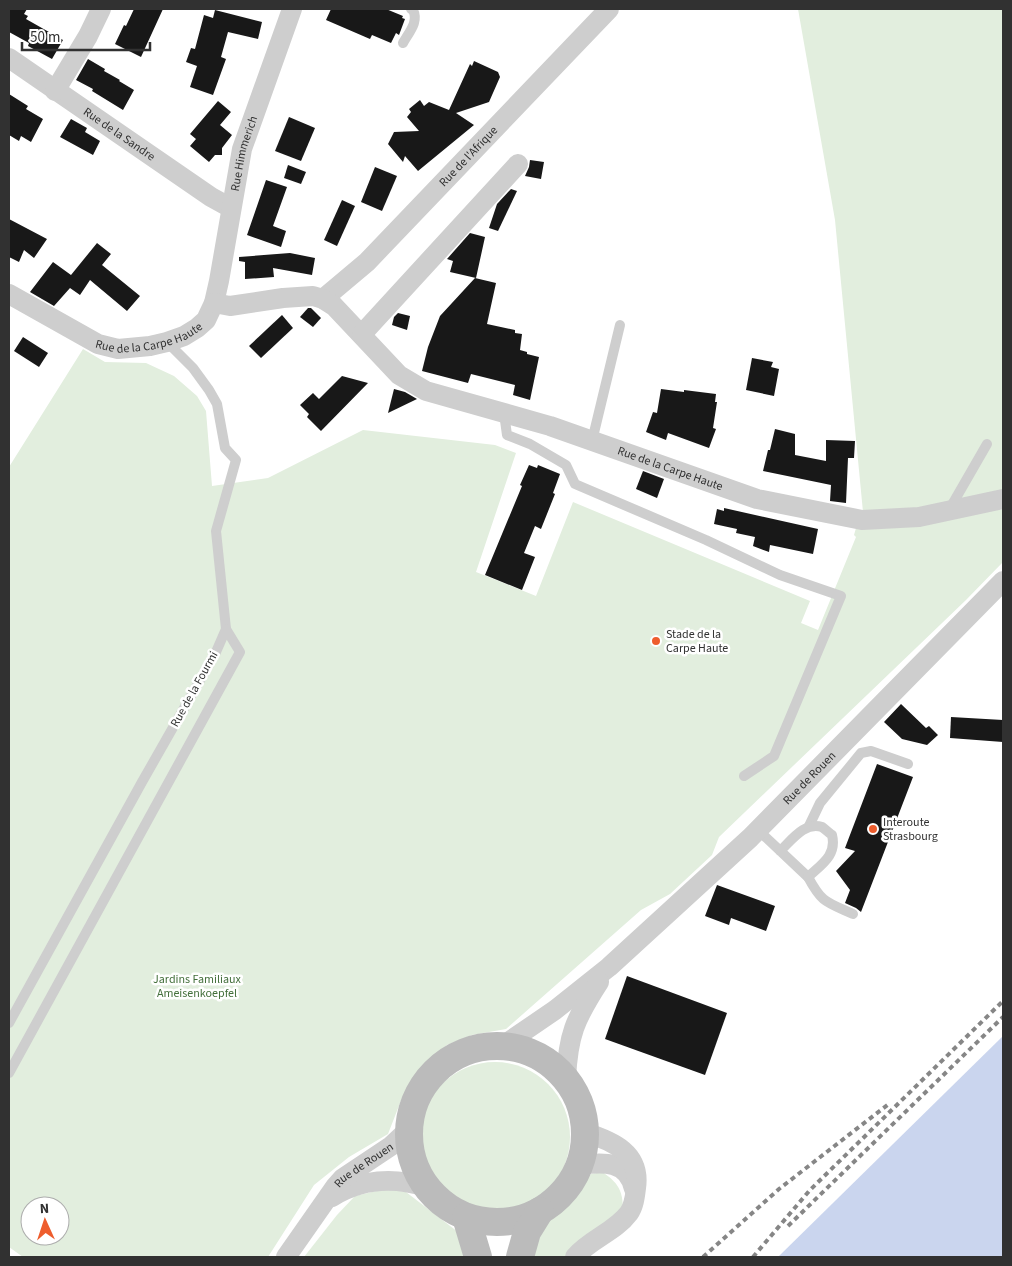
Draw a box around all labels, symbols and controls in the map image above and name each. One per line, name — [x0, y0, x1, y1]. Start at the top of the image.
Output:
scale bar — [22, 20, 150, 52]
text: 50 m — [30, 27, 60, 48]
street label: Rue de la Sandre — [80, 104, 159, 165]
street label: Rue Himmerich — [227, 114, 262, 193]
street label: Rue de l'Afrique — [435, 122, 502, 191]
street label: Rue de la Carpe Haute — [93, 319, 207, 358]
street label: Rue de la Carpe Haute — [615, 442, 725, 495]
place label: Stade de la Carpe Haute — [666, 626, 728, 657]
marker: Stade de la Carpe Haute — [650, 635, 662, 647]
street label: Rue de la Fourmi — [167, 648, 222, 730]
street label: Rue de Rouen — [779, 748, 840, 809]
place label: Interoute Strasbourg — [883, 814, 938, 845]
marker: Interoute Strasbourg — [867, 823, 879, 835]
park label: Jardins Familiaux Ameisenkoepfel — [153, 971, 242, 1002]
street label: Rue de Rouen — [330, 1139, 397, 1191]
north arrow — [20, 1196, 70, 1246]
text: N — [39, 1199, 50, 1219]

